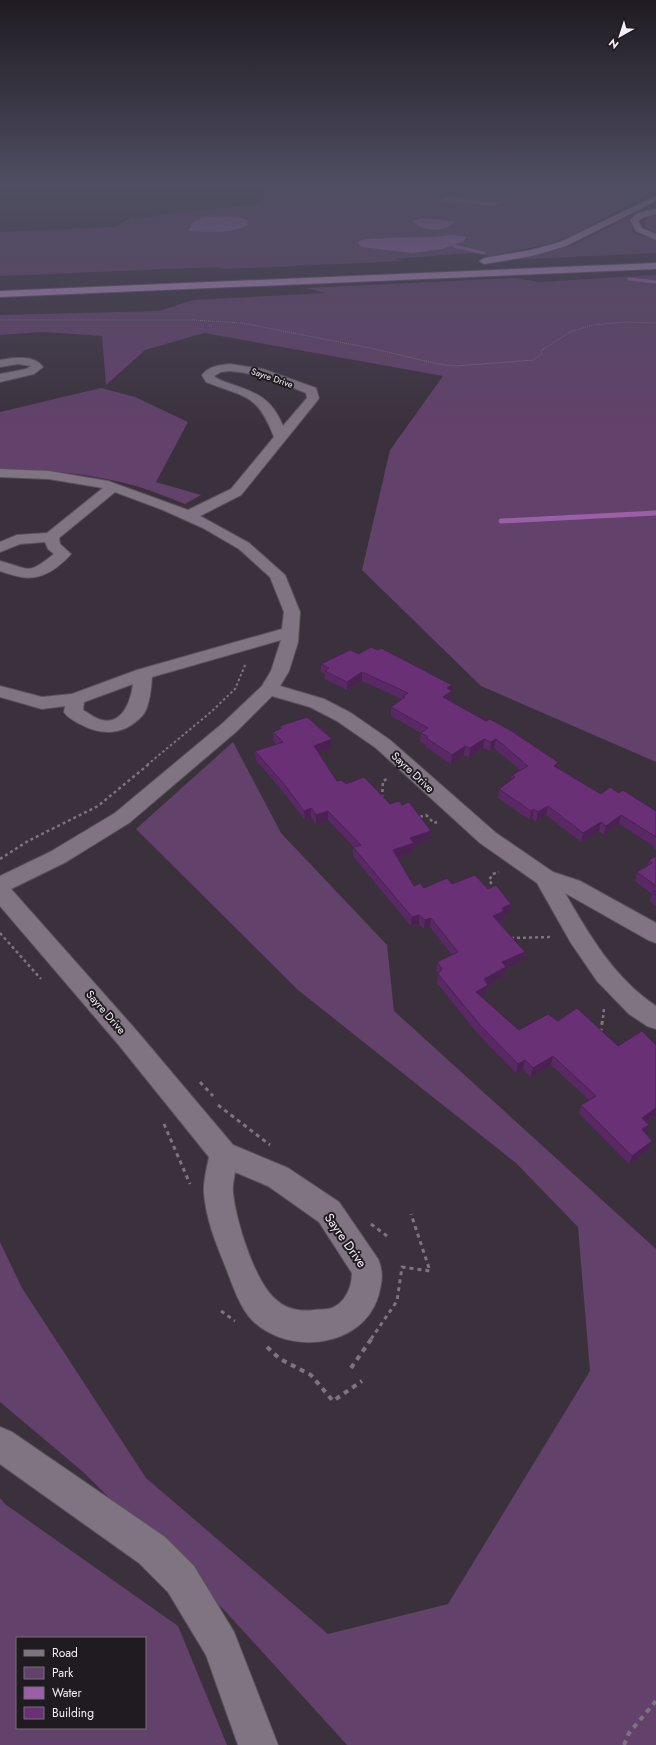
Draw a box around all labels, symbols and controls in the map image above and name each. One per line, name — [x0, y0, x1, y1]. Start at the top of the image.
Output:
north arrow — [600, 16, 640, 56]
text: N — [605, 35, 622, 53]
street label: Sayre Drive — [249, 364, 295, 391]
street label: Sayre Drive — [388, 748, 438, 796]
street label: Sayre Drive — [83, 987, 130, 1038]
street label: Sayre Drive — [320, 1209, 372, 1272]
legend — [16, 1637, 146, 1729]
text: Road — [52, 1644, 78, 1662]
text: Park — [52, 1664, 74, 1682]
text: Water — [52, 1684, 83, 1702]
text: Building — [52, 1704, 94, 1722]

